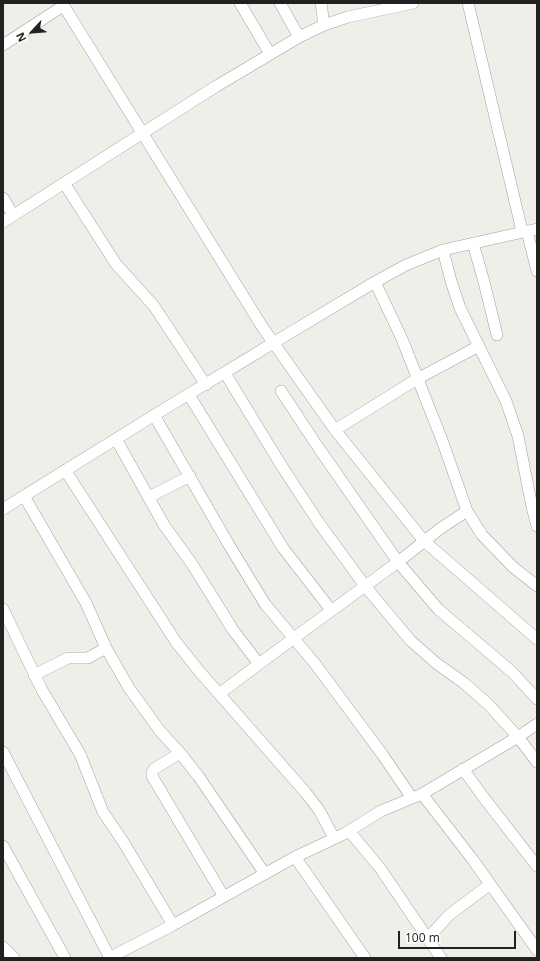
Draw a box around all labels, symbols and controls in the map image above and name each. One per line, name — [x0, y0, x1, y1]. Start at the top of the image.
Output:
north arrow — [12, 12, 52, 52]
text: N — [12, 30, 29, 45]
scale bar — [400, 923, 518, 949]
text: 100 m — [405, 929, 440, 946]

